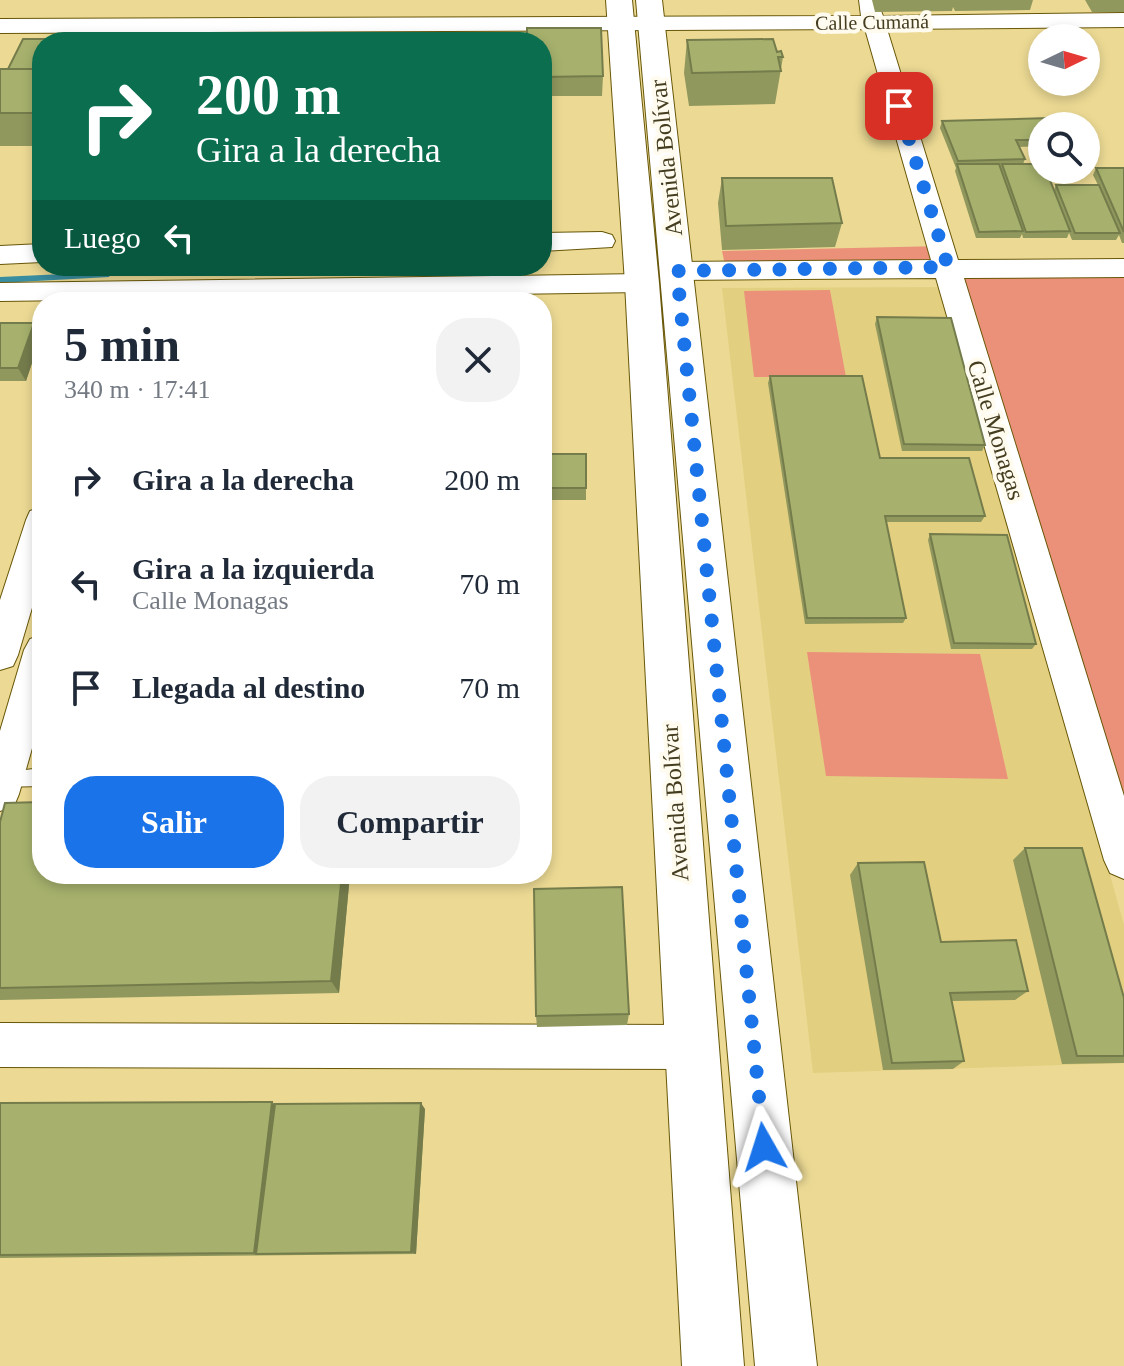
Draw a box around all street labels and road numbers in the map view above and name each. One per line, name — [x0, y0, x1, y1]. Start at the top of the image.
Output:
street label: Calle Cumaná — [815, 10, 929, 34]
street label: Avenida Bolívar — [645, 78, 687, 238]
street label: Calle Monagas — [962, 357, 1030, 503]
street label: Avenida Bolívar — [657, 724, 693, 882]

